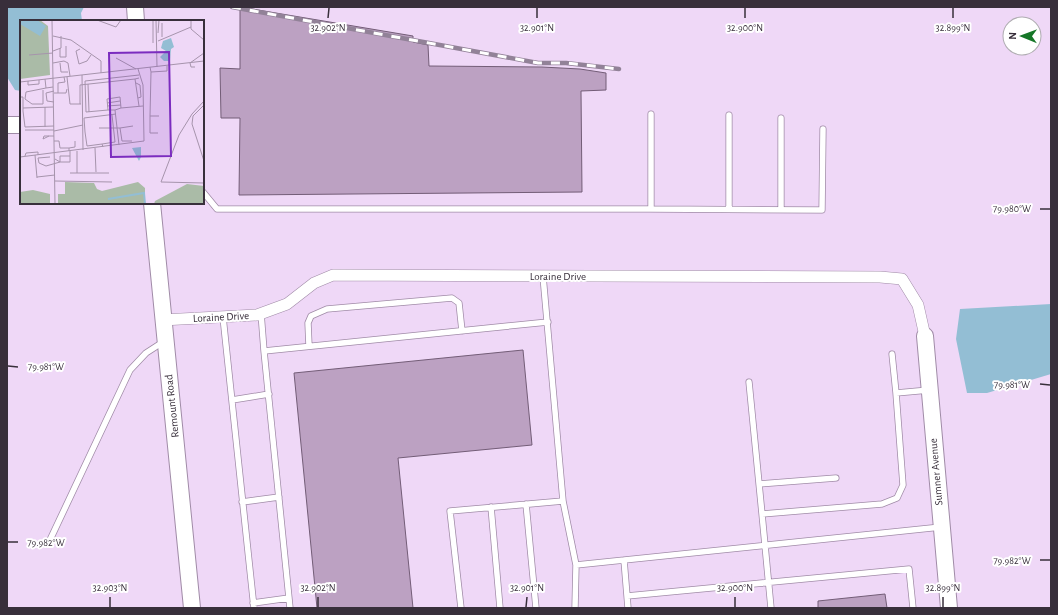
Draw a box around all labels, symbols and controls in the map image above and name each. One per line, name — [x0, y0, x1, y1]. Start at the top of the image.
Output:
north arrow — [1002, 16, 1042, 56]
inset map — [20, 20, 204, 204]
text: 32.902°N — [310, 23, 346, 33]
text: 32.901°N — [520, 23, 554, 33]
text: 32.900°N — [727, 23, 763, 33]
text: 32.899°N — [936, 23, 970, 33]
text: N — [1007, 32, 1018, 40]
text: 79.980°W — [993, 204, 1031, 214]
street label: Loraine Drive — [530, 271, 586, 282]
street label: Loraine Drive — [193, 310, 249, 324]
text: 79.981°W — [28, 362, 64, 372]
street label: Remount Road — [163, 374, 181, 438]
text: 79.981°W — [994, 380, 1030, 390]
street label: Sumner Avenue — [928, 438, 944, 506]
text: 79.982°W — [27, 538, 65, 548]
text: 79.982°W — [993, 556, 1031, 566]
text: 32.903°N — [93, 583, 127, 593]
text: 32.902°N — [300, 583, 336, 593]
text: 32.901°N — [510, 583, 544, 593]
text: 32.900°N — [717, 583, 753, 593]
text: 32.899°N — [926, 583, 960, 593]

